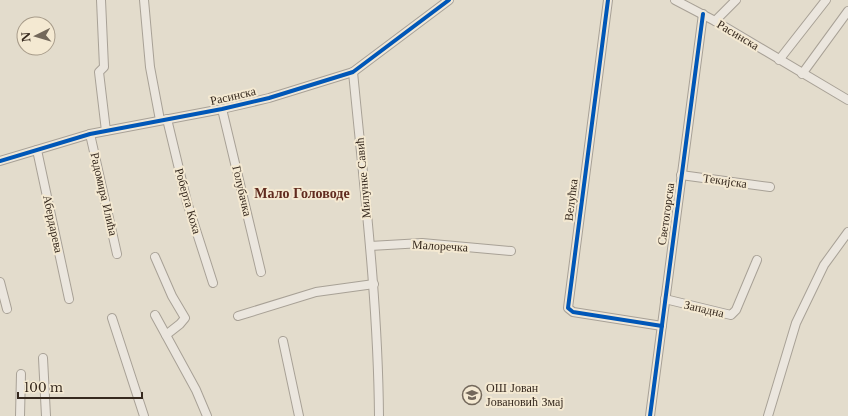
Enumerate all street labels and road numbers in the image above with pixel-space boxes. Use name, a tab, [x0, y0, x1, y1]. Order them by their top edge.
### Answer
street label: Расинска	[714, 16, 763, 53]
street label: Расинска	[209, 83, 258, 108]
street label: Милунке Савић	[351, 137, 374, 219]
street label: Радомира Илића	[88, 151, 122, 238]
street label: Голубачка	[229, 164, 256, 218]
street label: Роберта Коха	[172, 166, 205, 236]
street label: Текијска	[702, 170, 749, 191]
street label: Велућка	[560, 177, 581, 222]
street label: Светогорска	[654, 181, 677, 246]
street label: Абердарева	[40, 194, 67, 255]
street label: Малоречка	[412, 237, 469, 254]
street label: Западна	[683, 297, 726, 321]

